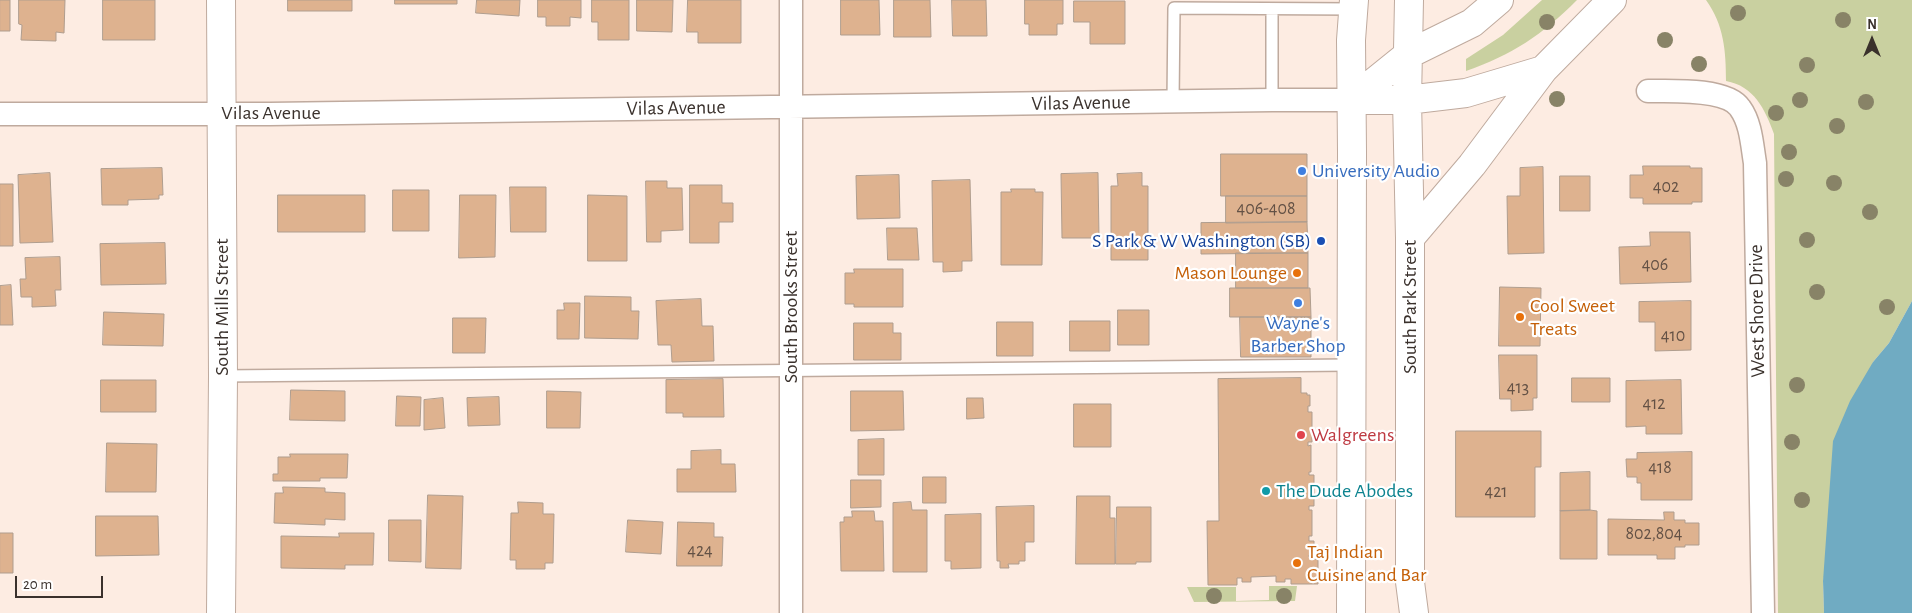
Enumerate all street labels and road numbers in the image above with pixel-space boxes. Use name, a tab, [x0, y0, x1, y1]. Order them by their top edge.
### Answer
street label: Vilas Avenue	[1031, 90, 1131, 116]
street label: Vilas Avenue	[626, 95, 726, 121]
street label: Vilas Avenue	[221, 101, 321, 125]
street label: South Brooks Street	[779, 231, 803, 383]
street label: South Mills Street	[210, 238, 234, 376]
street label: South Park Street	[1398, 240, 1422, 374]
street label: West Shore Drive	[1744, 244, 1770, 378]

